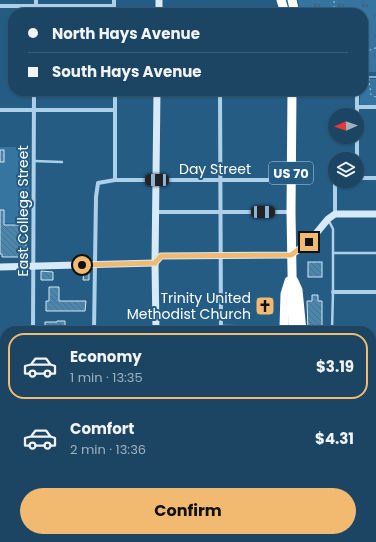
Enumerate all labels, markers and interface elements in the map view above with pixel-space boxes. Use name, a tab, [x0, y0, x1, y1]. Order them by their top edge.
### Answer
text: North Hays Avenue	[52, 23, 200, 44]
text: South Hays Avenue	[52, 61, 202, 82]
north arrow	[328, 108, 364, 144]
map controls	[328, 108, 364, 188]
street label: East College Street	[13, 146, 33, 277]
button: layers	[328, 152, 364, 188]
street label: Day Street	[179, 159, 251, 179]
road number: US 70	[269, 162, 313, 184]
car	[145, 174, 169, 186]
car	[251, 206, 275, 218]
route end	[300, 233, 318, 251]
route start	[73, 256, 91, 274]
place label: Trinity United Methodist Church	[127, 288, 251, 324]
church icon: Trinity United Methodist Church	[254, 295, 276, 317]
text: Economy	[70, 346, 142, 367]
icon: car	[22, 348, 58, 384]
text: $3.19	[316, 356, 354, 377]
text: 1 min · 13:35	[70, 368, 143, 387]
text: Comfort	[70, 418, 134, 439]
icon: car	[22, 420, 58, 456]
text: $4.31	[315, 428, 354, 449]
text: 2 min · 13:36	[70, 440, 146, 459]
button: Confirm	[20, 488, 356, 534]

